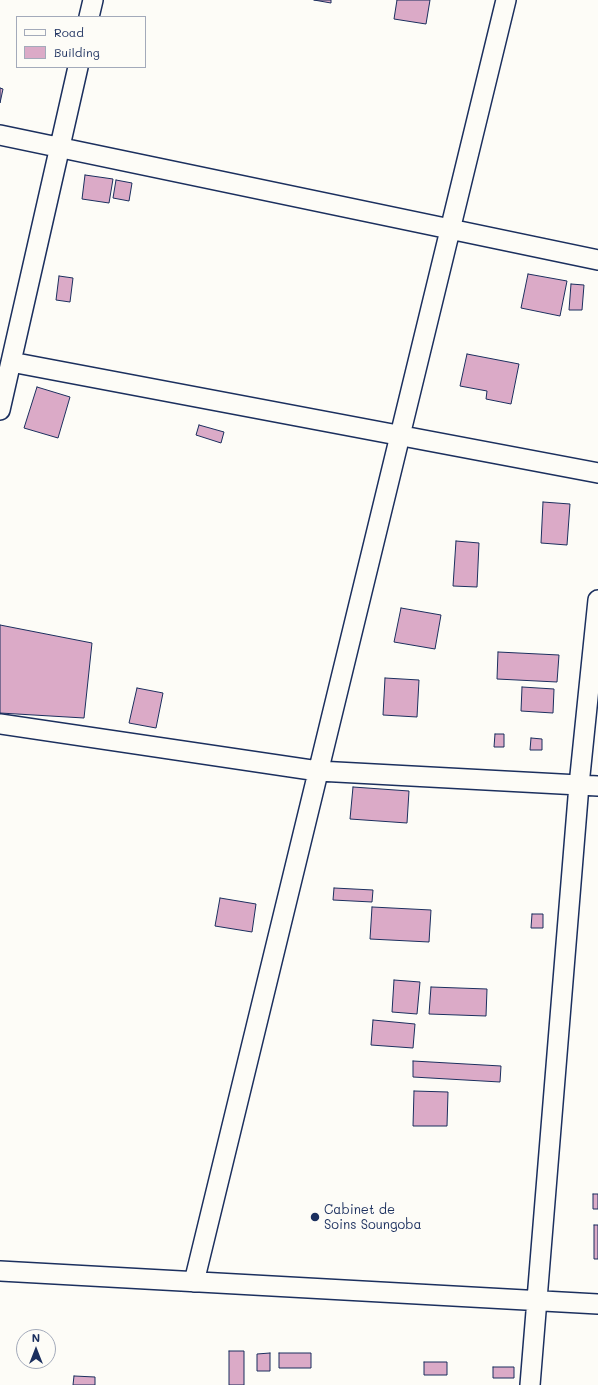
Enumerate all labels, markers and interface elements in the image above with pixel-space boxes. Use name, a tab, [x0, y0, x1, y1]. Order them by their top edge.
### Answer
legend	[16, 16, 146, 68]
text: Road	[54, 24, 84, 40]
text: Building	[54, 44, 100, 60]
place label: Cabinet de Soins Soungoba	[324, 1202, 422, 1233]
marker: Cabinet de Soins Soungoba	[309, 1211, 321, 1223]
north arrow	[16, 1329, 56, 1369]
text: N	[32, 1330, 40, 1345]

